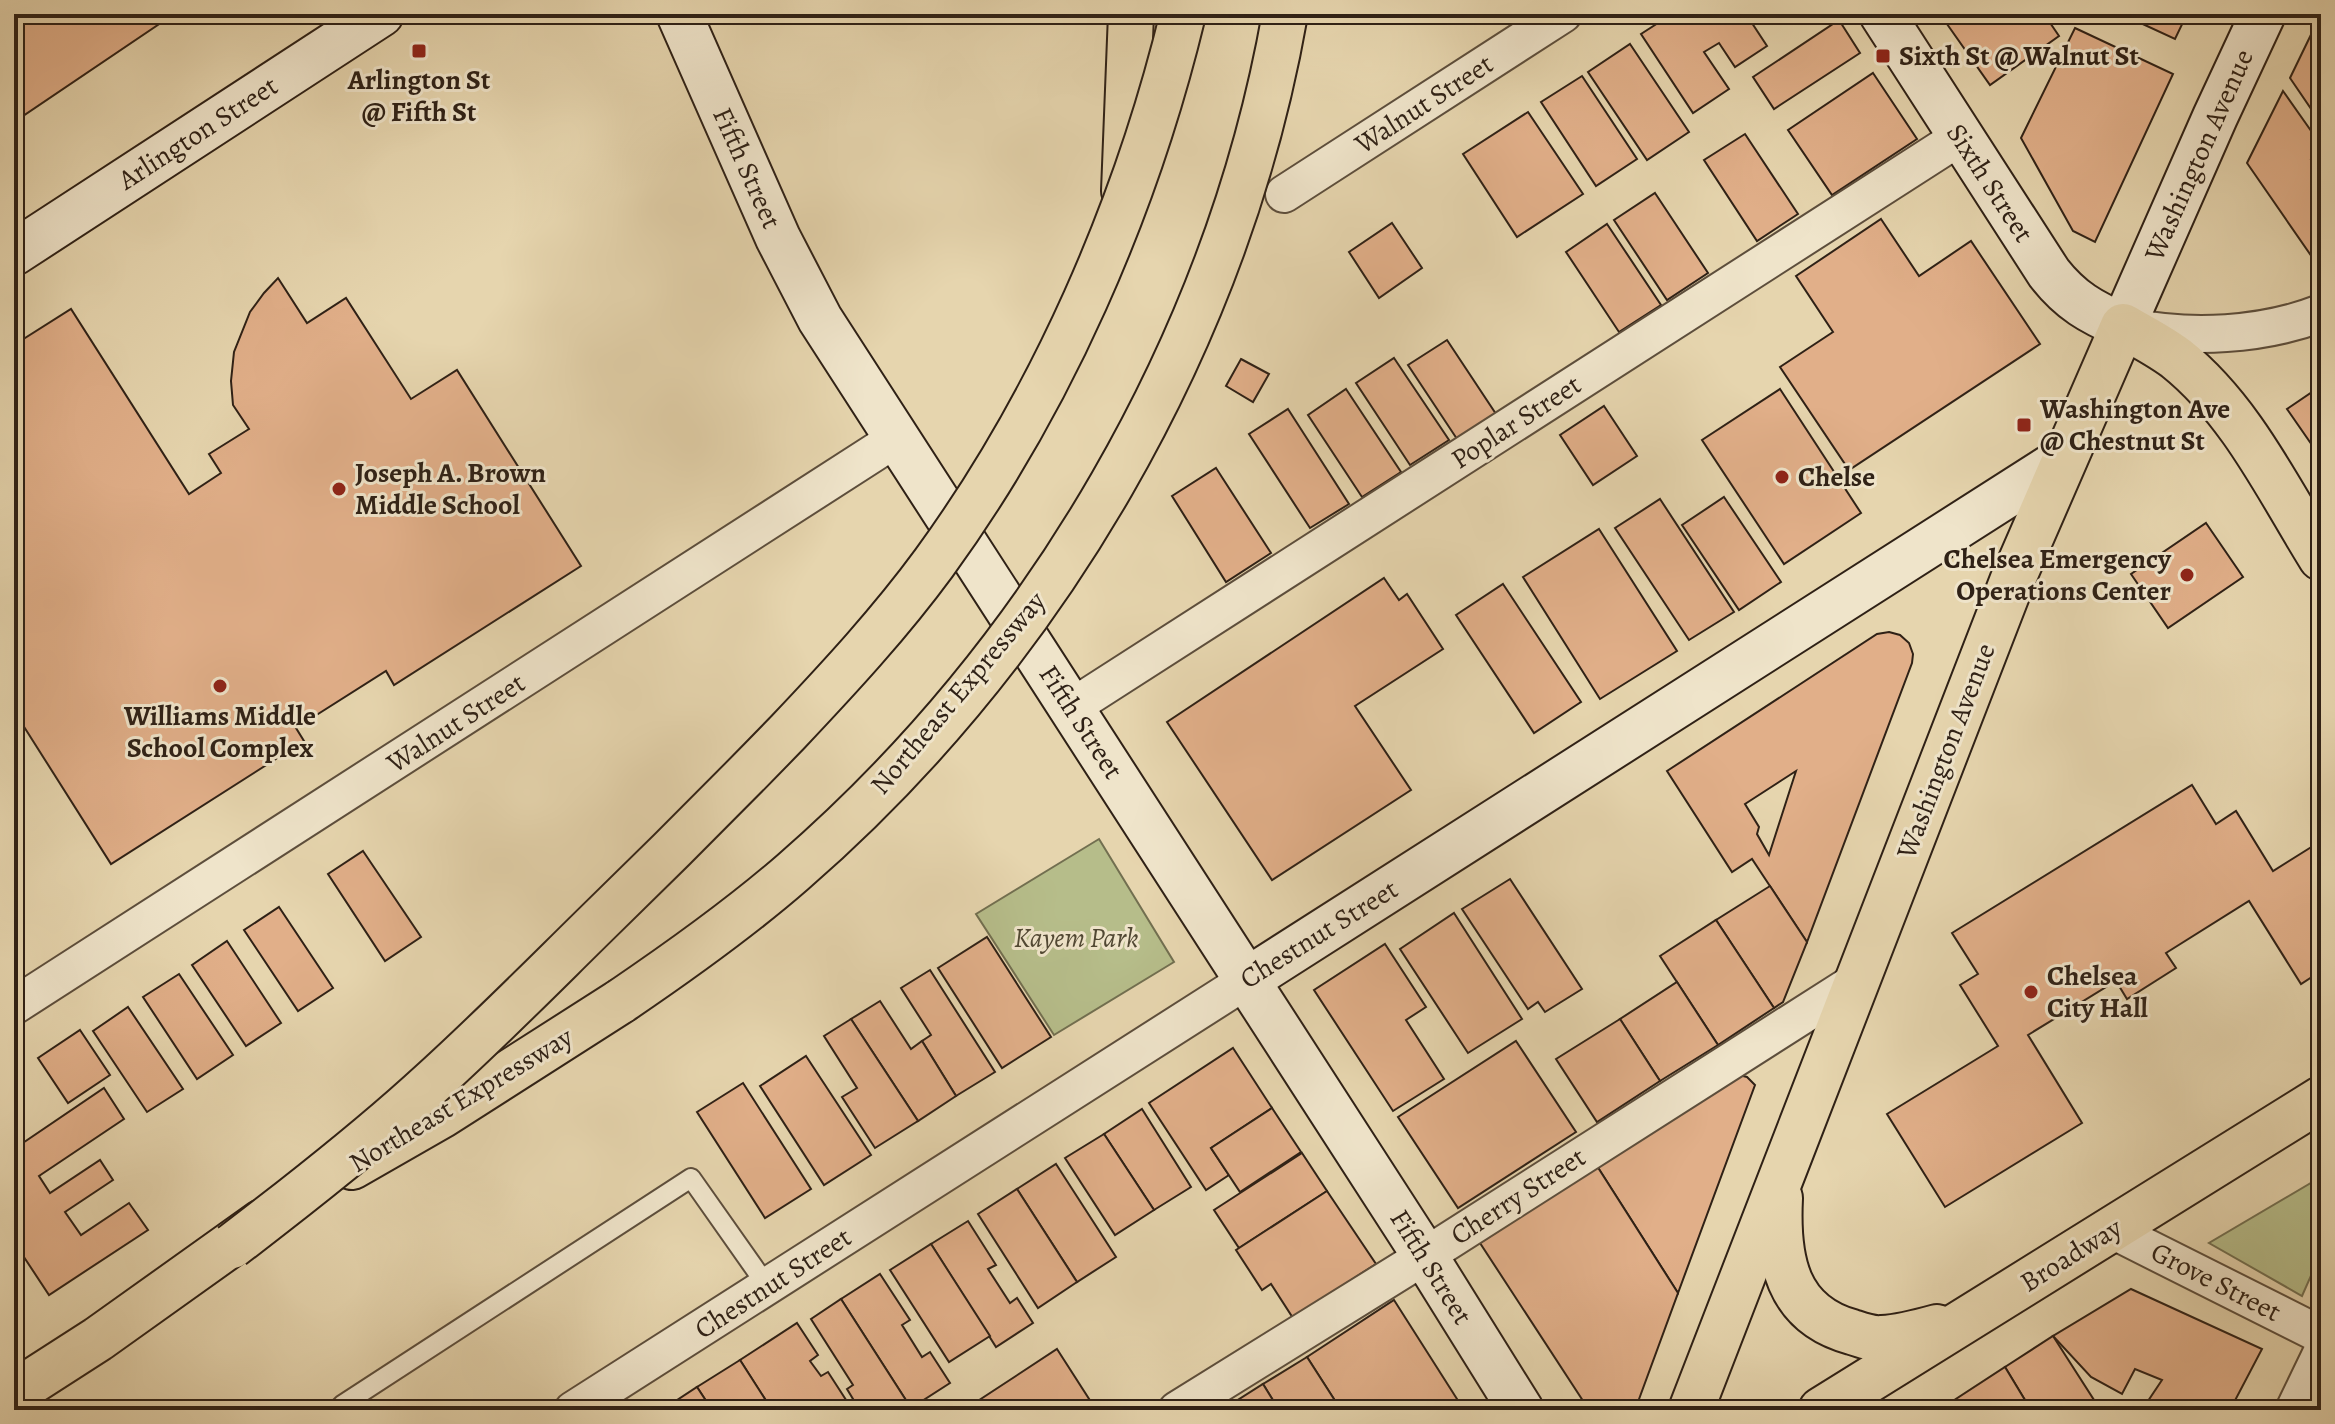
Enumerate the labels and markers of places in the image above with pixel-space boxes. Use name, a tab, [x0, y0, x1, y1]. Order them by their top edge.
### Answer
place label: Sixth St @ Walnut St	[1899, 37, 2139, 75]
marker: Arlington St @ Fifth St	[410, 42, 428, 60]
marker: Sixth St @ Walnut St	[1874, 47, 1892, 65]
place label: Arlington St @ Fifth St	[347, 61, 490, 131]
place label: Washington Ave @ Chestnut St	[2039, 390, 2230, 460]
marker: Washington Ave @ Chestnut St	[2015, 416, 2033, 434]
place label: Joseph A. Brown Middle School	[355, 454, 546, 524]
place label: Chelse	[1798, 458, 1875, 496]
marker: Chelse	[1773, 468, 1791, 486]
marker: Joseph A. Brown Middle School	[330, 480, 348, 498]
place label: Chelsea Emergency Operations Center	[1944, 540, 2172, 610]
marker: Chelsea Emergency Operations Center	[2178, 566, 2196, 584]
marker: Williams Middle School Complex	[211, 677, 229, 695]
place label: Williams Middle School Complex	[123, 697, 316, 767]
place label: Chelsea City Hall	[2047, 957, 2149, 1027]
marker: Chelsea City Hall	[2022, 983, 2040, 1001]

